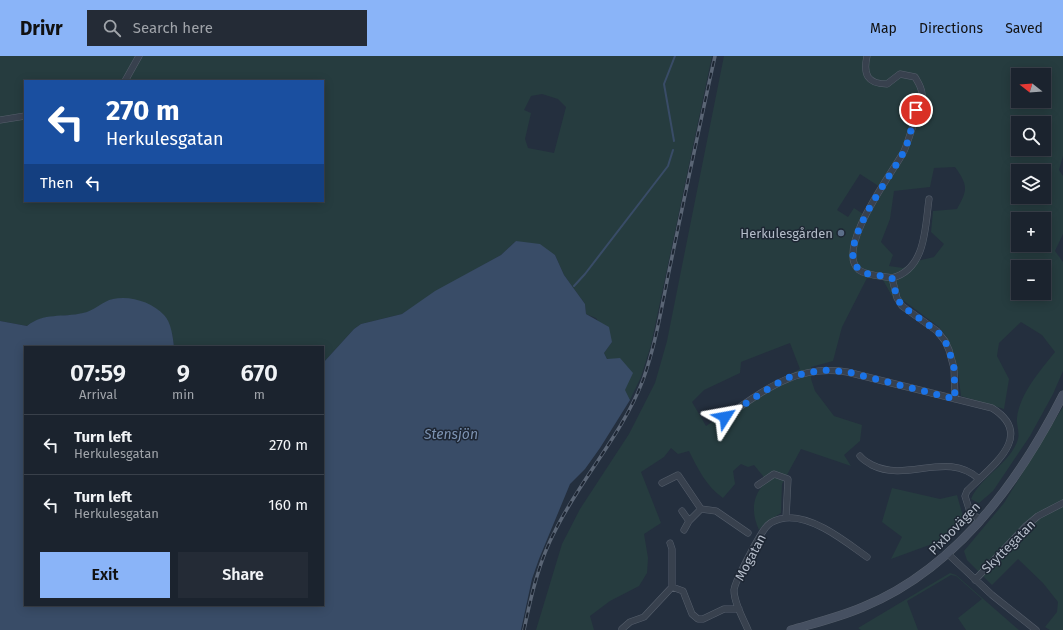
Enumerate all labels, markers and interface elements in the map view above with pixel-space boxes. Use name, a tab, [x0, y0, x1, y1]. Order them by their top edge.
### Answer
search box	[87, 10, 367, 46]
text: Drivr	[20, 17, 63, 40]
icon: search	[101, 17, 123, 39]
text: Search here	[133, 19, 213, 37]
text: Map	[870, 20, 897, 37]
text: Directions	[919, 20, 983, 37]
text: Saved	[1005, 20, 1043, 37]
north arrow	[1011, 68, 1051, 108]
map controls	[1011, 68, 1051, 300]
pin	[899, 93, 933, 127]
text: 270 m	[106, 94, 180, 127]
icon: left	[40, 96, 92, 148]
icon: arrive	[905, 99, 927, 121]
button: search	[1011, 116, 1051, 156]
text: Herkulesgatan	[106, 128, 224, 150]
button: layers	[1011, 164, 1051, 204]
icon: left	[82, 172, 104, 194]
text: Then	[40, 174, 74, 192]
button: +	[1011, 212, 1051, 252]
place label: Herkulesgården	[740, 226, 833, 241]
marker: Herkulesgården	[836, 228, 846, 238]
button: −	[1011, 260, 1051, 300]
text: 07:59	[70, 359, 126, 387]
text: 9	[177, 359, 190, 387]
text: 670	[241, 359, 278, 387]
text: Arrival	[79, 387, 117, 402]
text: min	[172, 387, 194, 402]
text: m	[254, 387, 265, 402]
position arrow	[704, 396, 746, 438]
water label: Stensjön	[423, 426, 478, 443]
text: Turn left	[74, 428, 132, 446]
icon: left	[40, 434, 62, 456]
text: 270 m	[269, 436, 308, 454]
text: Herkulesgatan	[74, 446, 159, 461]
text: Turn left	[74, 488, 132, 506]
icon: left	[40, 494, 62, 516]
text: 160 m	[268, 496, 308, 514]
street label: Pixbovägen	[926, 499, 983, 558]
text: Herkulesgatan	[74, 506, 159, 521]
street label: Skyttegatan	[979, 517, 1038, 576]
street label: Mogatan	[732, 531, 769, 583]
button: Exit	[40, 552, 170, 598]
button: Share	[178, 552, 308, 598]

